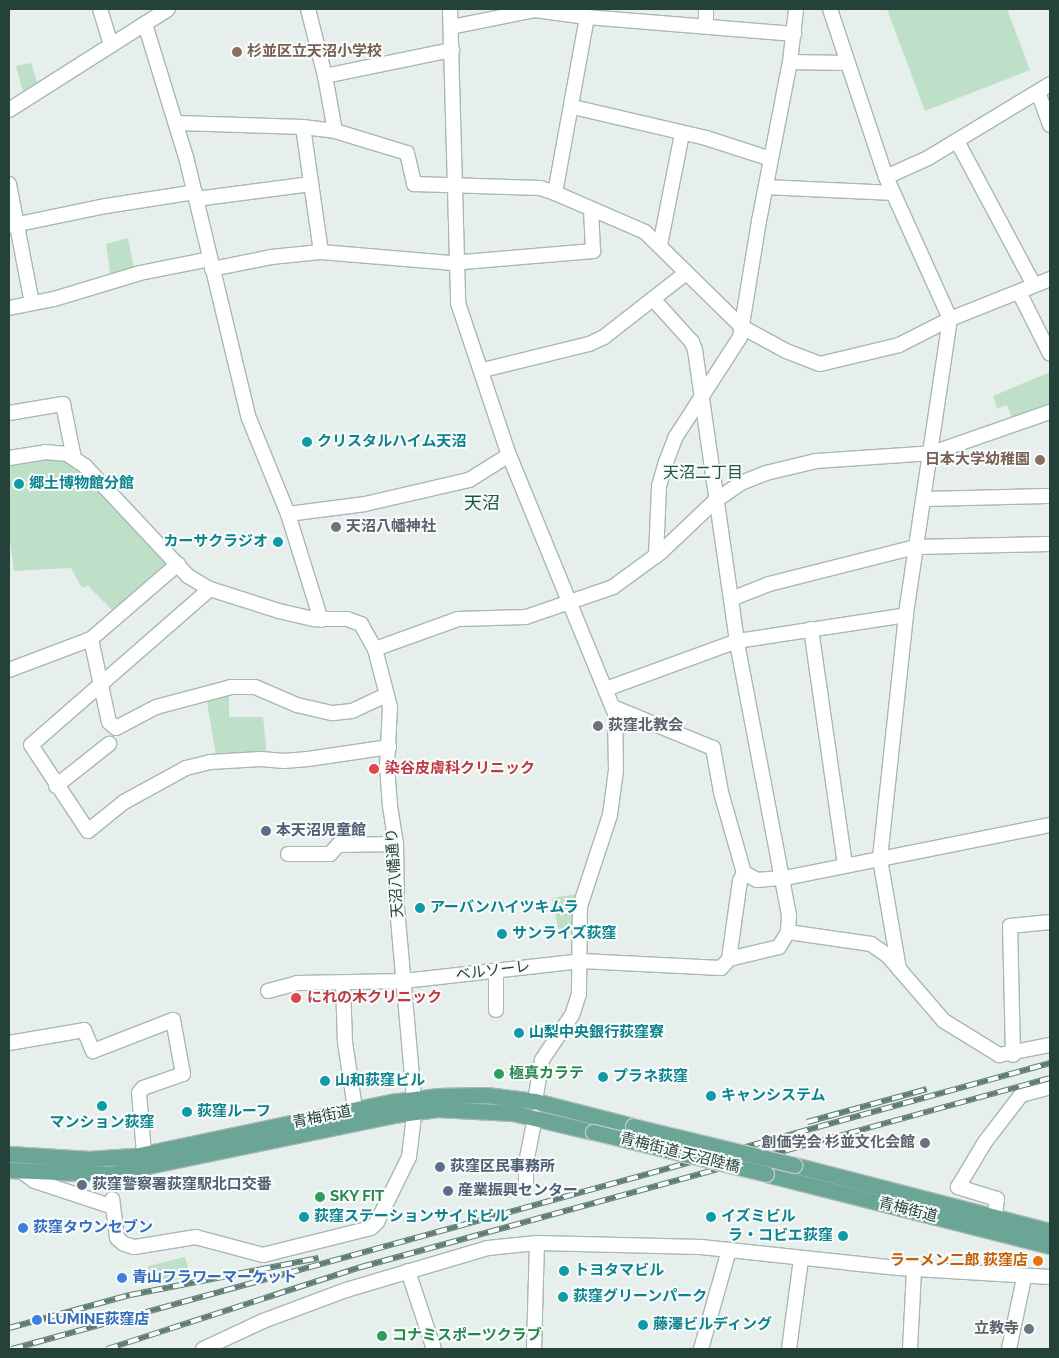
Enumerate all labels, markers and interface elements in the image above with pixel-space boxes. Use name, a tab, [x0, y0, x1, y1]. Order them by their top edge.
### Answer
place label: 杉並区立天沼小学校	[247, 43, 382, 61]
marker: 杉並区立天沼小学校	[231, 46, 243, 58]
place label: クリスタルハイム天沼	[317, 433, 467, 451]
marker: クリスタルハイム天沼	[301, 436, 313, 448]
place label: 日本大学幼稚園	[925, 451, 1030, 469]
marker: 日本大学幼稚園	[1034, 454, 1046, 466]
district label: 天沼二丁目	[663, 463, 743, 483]
place label: 郷土博物館分館	[29, 475, 134, 493]
marker: 郷土博物館分館	[13, 478, 25, 490]
district label: 天沼	[464, 492, 500, 514]
place label: 天沼八幡神社	[346, 518, 436, 536]
marker: 天沼八幡神社	[330, 521, 342, 533]
place label: カーサクラジオ	[163, 533, 268, 551]
marker: カーサクラジオ	[272, 536, 284, 548]
place label: 荻窪北教会	[608, 717, 683, 735]
marker: 荻窪北教会	[592, 720, 604, 732]
place label: 染谷皮膚科クリニック	[385, 760, 535, 778]
marker: 染谷皮膚科クリニック	[367, 762, 381, 776]
place label: 本天沼児童館	[276, 822, 366, 840]
marker: 本天沼児童館	[260, 825, 272, 837]
street label: 天沼八幡通り	[383, 827, 407, 919]
place label: アーバンハイツキムラ	[430, 899, 579, 917]
marker: アーバンハイツキムラ	[414, 902, 426, 914]
place label: サンライズ荻窪	[512, 925, 617, 943]
marker: サンライズ荻窪	[496, 928, 508, 940]
street label: ベルソーレ	[455, 957, 531, 985]
place label: にれの木クリニック	[307, 989, 442, 1007]
marker: にれの木クリニック	[289, 991, 303, 1005]
place label: 山梨中央銀行荻窪寮	[529, 1024, 664, 1042]
marker: 山梨中央銀行荻窪寮	[513, 1027, 525, 1039]
place label: 極真カラテ	[509, 1065, 584, 1083]
marker: 極真カラテ	[493, 1068, 505, 1080]
place label: プラネ荻窪	[613, 1068, 688, 1086]
marker: プラネ荻窪	[597, 1071, 609, 1083]
place label: 山和荻窪ビル	[335, 1072, 425, 1090]
marker: 山和荻窪ビル	[319, 1075, 331, 1087]
place label: キャンシステム	[721, 1087, 826, 1105]
marker: キャンシステム	[705, 1090, 717, 1102]
marker: マンション荻窪	[96, 1100, 108, 1112]
street label: 青梅街道	[291, 1102, 353, 1132]
place label: 荻窪ルーフ	[197, 1103, 272, 1121]
marker: 荻窪ルーフ	[181, 1106, 193, 1118]
place label: マンション荻窪	[50, 1114, 154, 1132]
street label: 青梅街道;天沼陸橋	[618, 1129, 742, 1177]
place label: 創価学会 杉並文化会館	[761, 1134, 915, 1152]
marker: 創価学会 杉並文化会館	[919, 1137, 931, 1149]
place label: 荻窪区民事務所	[450, 1158, 555, 1176]
marker: 荻窪区民事務所	[434, 1161, 446, 1173]
place label: 荻窪警察署荻窪駅北口交番	[92, 1176, 272, 1194]
marker: 荻窪警察署荻窪駅北口交番	[76, 1179, 88, 1191]
place label: 産業振興センター	[458, 1182, 578, 1200]
marker: 産業振興センター	[442, 1185, 454, 1197]
place label: SKY FIT	[330, 1188, 385, 1206]
marker: SKY FIT	[314, 1191, 326, 1203]
street label: 青梅街道	[877, 1194, 939, 1226]
place label: 荻窪ステーションサイドビル	[314, 1208, 509, 1226]
place label: イズミビル	[721, 1208, 796, 1226]
marker: 荻窪ステーションサイドビル	[298, 1211, 310, 1223]
marker: イズミビル	[705, 1211, 717, 1223]
place label: 荻窪タウンセブン	[33, 1219, 153, 1237]
marker: 荻窪タウンセブン	[17, 1222, 29, 1234]
place label: ラ・コビエ荻窪	[728, 1227, 833, 1245]
marker: ラ・コビエ荻窪	[837, 1230, 849, 1242]
place label: ラーメン二郎 荻窪店	[889, 1252, 1028, 1270]
marker: ラーメン二郎 荻窪店	[1032, 1255, 1044, 1267]
place label: トヨタマビル	[574, 1262, 664, 1280]
marker: トヨタマビル	[558, 1265, 570, 1277]
place label: 青山フラワーマーケット	[132, 1269, 297, 1287]
marker: 青山フラワーマーケット	[116, 1272, 128, 1284]
place label: 荻窪グリーンパーク	[573, 1288, 708, 1306]
marker: 荻窪グリーンパーク	[557, 1291, 569, 1303]
place label: LUMINE荻窪店	[47, 1311, 149, 1329]
marker: LUMINE荻窪店	[31, 1314, 43, 1326]
place label: 藤澤ビルディング	[653, 1316, 773, 1334]
marker: 藤澤ビルディング	[637, 1319, 649, 1331]
place label: 立教寺	[974, 1320, 1019, 1338]
marker: 立教寺	[1023, 1323, 1035, 1335]
place label: コナミスポーツクラブ	[392, 1327, 542, 1345]
marker: コナミスポーツクラブ	[376, 1330, 388, 1342]

